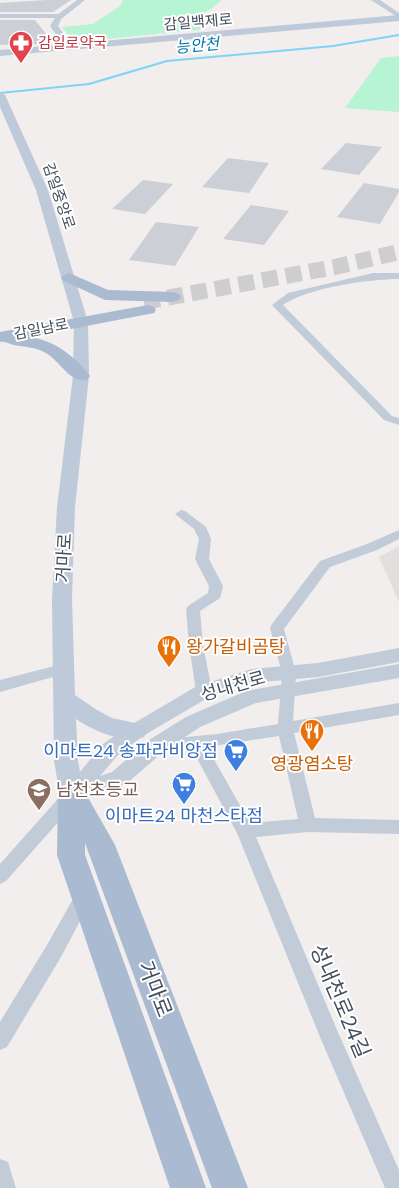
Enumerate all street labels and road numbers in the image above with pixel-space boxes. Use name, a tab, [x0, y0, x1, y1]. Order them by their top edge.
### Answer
street label: 감일백제로	[163, 9, 233, 35]
street label: 감일중앙로	[38, 160, 80, 232]
street label: 감일남로	[12, 314, 70, 344]
street label: 거마로	[51, 533, 77, 583]
street label: 성내천로	[198, 665, 268, 707]
street label: 성내천로24길	[303, 940, 377, 1062]
street label: 거마로	[132, 957, 178, 1021]

